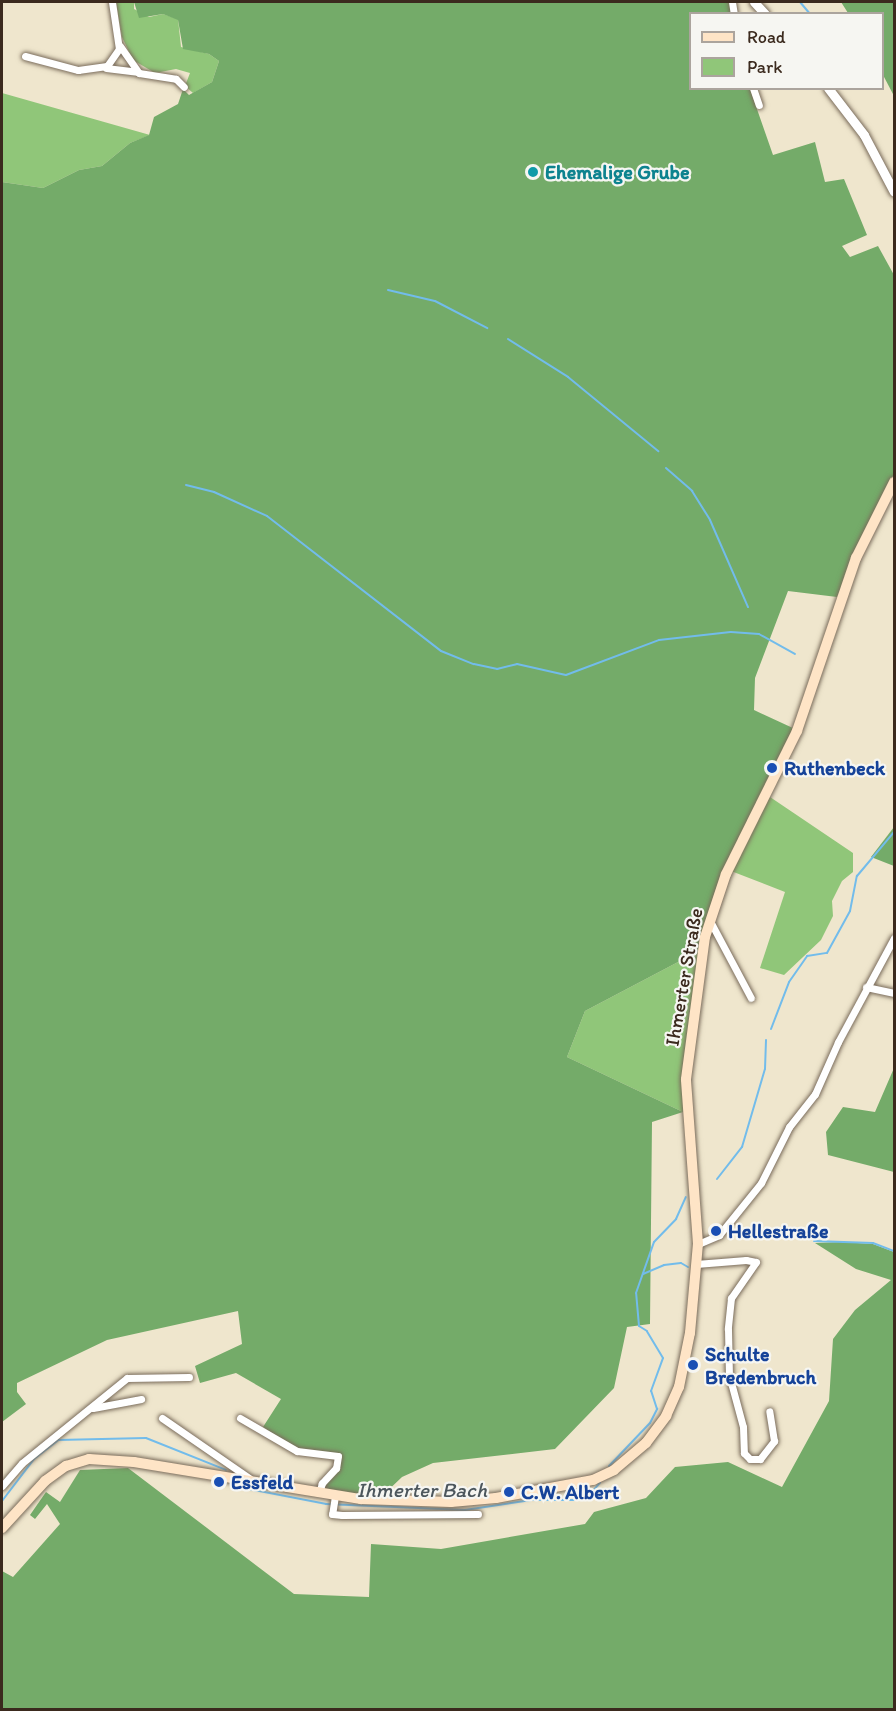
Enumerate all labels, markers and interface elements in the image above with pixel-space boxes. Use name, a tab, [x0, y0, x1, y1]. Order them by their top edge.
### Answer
legend	[689, 12, 884, 90]
text: Road	[747, 26, 786, 48]
text: Park	[747, 56, 782, 78]
place label: Ehemalige Grube	[545, 160, 690, 184]
marker: Ehemalige Grube	[526, 165, 540, 179]
place label: Ruthenbeck	[784, 756, 885, 780]
marker: Ruthenbeck	[765, 761, 779, 775]
street label: Ihmerter Straße	[660, 906, 708, 1048]
place label: Hellestraße	[728, 1219, 828, 1243]
marker: Hellestraße	[709, 1224, 723, 1238]
place label: Schulte Bredenbruch	[705, 1342, 816, 1389]
marker: Schulte Bredenbruch	[686, 1358, 700, 1372]
place label: Essfeld	[231, 1470, 293, 1494]
marker: Essfeld	[212, 1475, 226, 1489]
water label: Ihmerter Bach	[357, 1477, 487, 1503]
place label: C.W. Albert	[521, 1480, 619, 1504]
marker: C.W. Albert	[502, 1485, 516, 1499]

